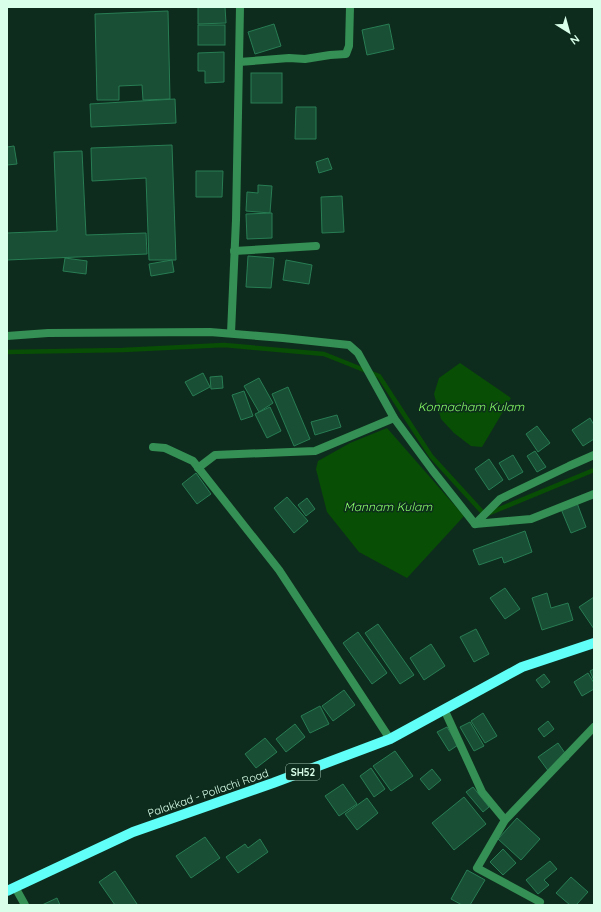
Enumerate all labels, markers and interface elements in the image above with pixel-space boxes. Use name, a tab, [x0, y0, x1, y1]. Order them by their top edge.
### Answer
north arrow	[549, 12, 589, 52]
text: N	[568, 32, 582, 48]
water label: Konnacham Kulam	[418, 399, 525, 414]
water label: Mannam Kulam	[344, 499, 433, 514]
road number: SH52	[286, 764, 320, 780]
street label: Palakkad - Pollachi Road	[146, 766, 270, 820]

